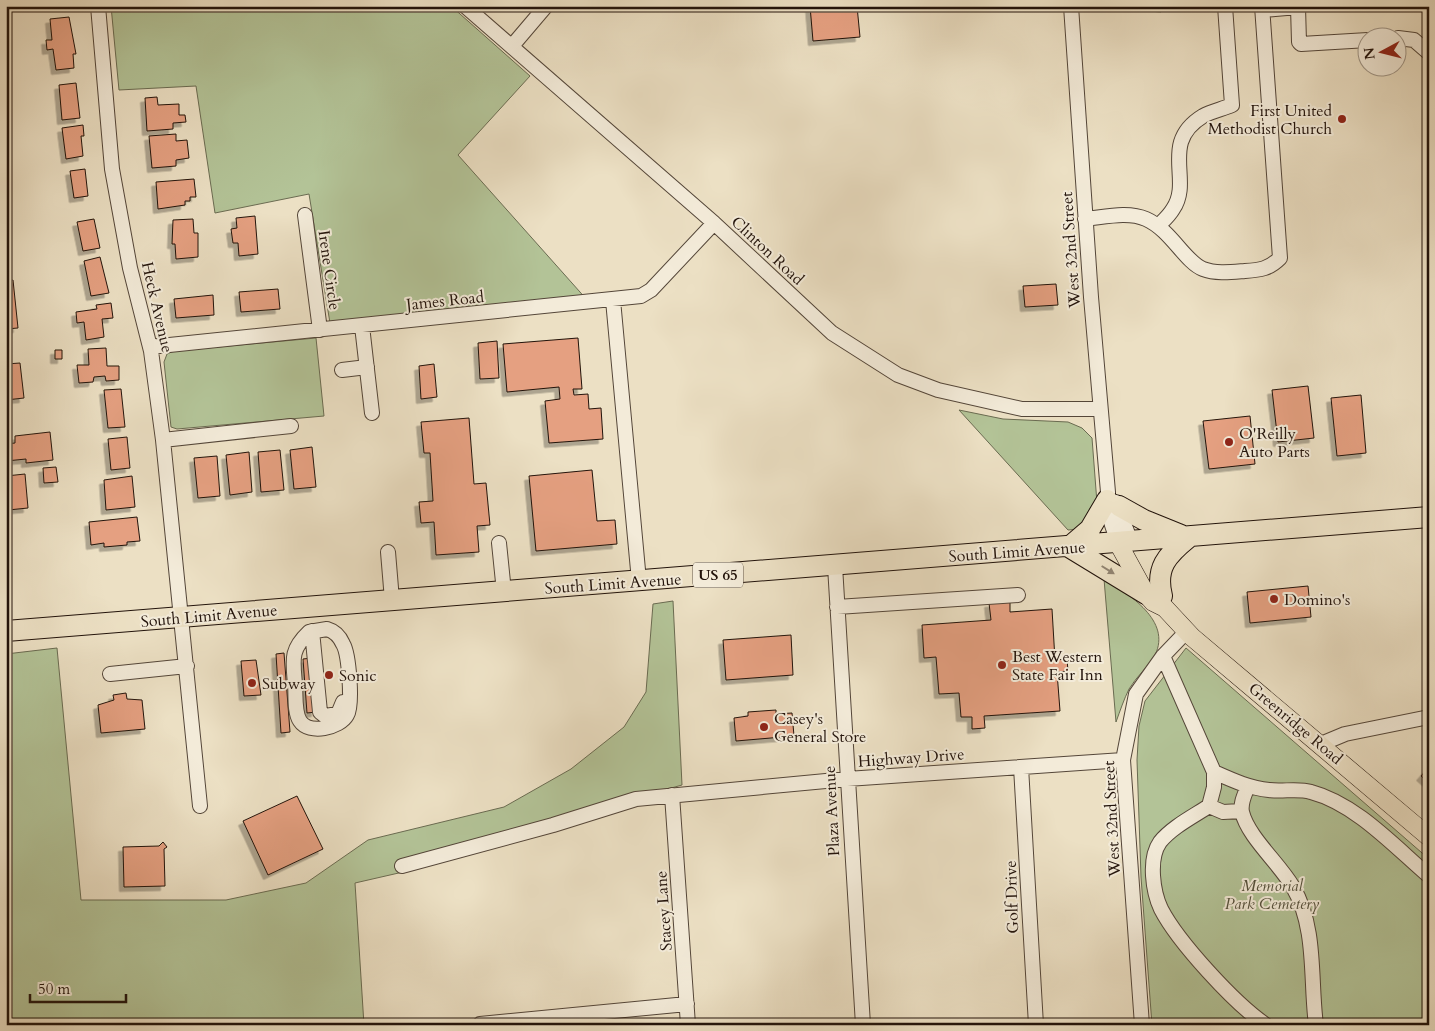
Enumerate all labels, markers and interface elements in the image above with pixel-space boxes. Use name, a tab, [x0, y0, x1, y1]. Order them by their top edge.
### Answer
north arrow	[1358, 28, 1408, 78]
text: N	[1359, 46, 1380, 61]
place label: First United Methodist Church	[1208, 100, 1332, 140]
marker: First United Methodist Church	[1336, 113, 1348, 125]
street label: West 32nd Street	[1056, 191, 1086, 310]
street label: Clinton Road	[726, 211, 809, 291]
street label: Irene Circle	[313, 229, 345, 311]
street label: Heck Avenue	[136, 260, 178, 355]
street label: James Road	[403, 286, 485, 316]
place label: O'Reilly Auto Parts	[1239, 423, 1310, 463]
marker: O'Reilly Auto Parts	[1223, 436, 1235, 448]
street label: South Limit Avenue	[948, 536, 1086, 568]
road number: US 65	[693, 562, 743, 588]
one-way arrow	[1102, 565, 1115, 574]
street label: South Limit Avenue	[544, 568, 682, 600]
place label: Domino's	[1284, 589, 1350, 611]
marker: Domino's	[1268, 593, 1280, 605]
street label: South Limit Avenue	[140, 599, 278, 633]
place label: Best Western State Fair Inn	[1012, 646, 1103, 686]
marker: Best Western State Fair Inn	[996, 659, 1008, 671]
place label: Sonic	[339, 665, 377, 687]
marker: Sonic	[323, 669, 335, 681]
place label: Subway	[262, 673, 316, 695]
marker: Subway	[246, 677, 258, 689]
street label: Greenridge Road	[1244, 678, 1347, 770]
place label: Casey's General Store	[774, 708, 866, 748]
marker: Casey's General Store	[758, 721, 770, 733]
street label: Highway Drive	[857, 743, 965, 773]
street label: West 32nd Street	[1098, 760, 1126, 879]
street label: Plaza Avenue	[819, 765, 845, 857]
street label: Golf Drive	[1000, 860, 1024, 934]
street label: Stacey Lane	[650, 870, 678, 952]
park label: Memorial Park Cemetery	[1225, 875, 1319, 915]
scale bar	[30, 971, 126, 1003]
text: 50 m	[38, 979, 70, 999]

